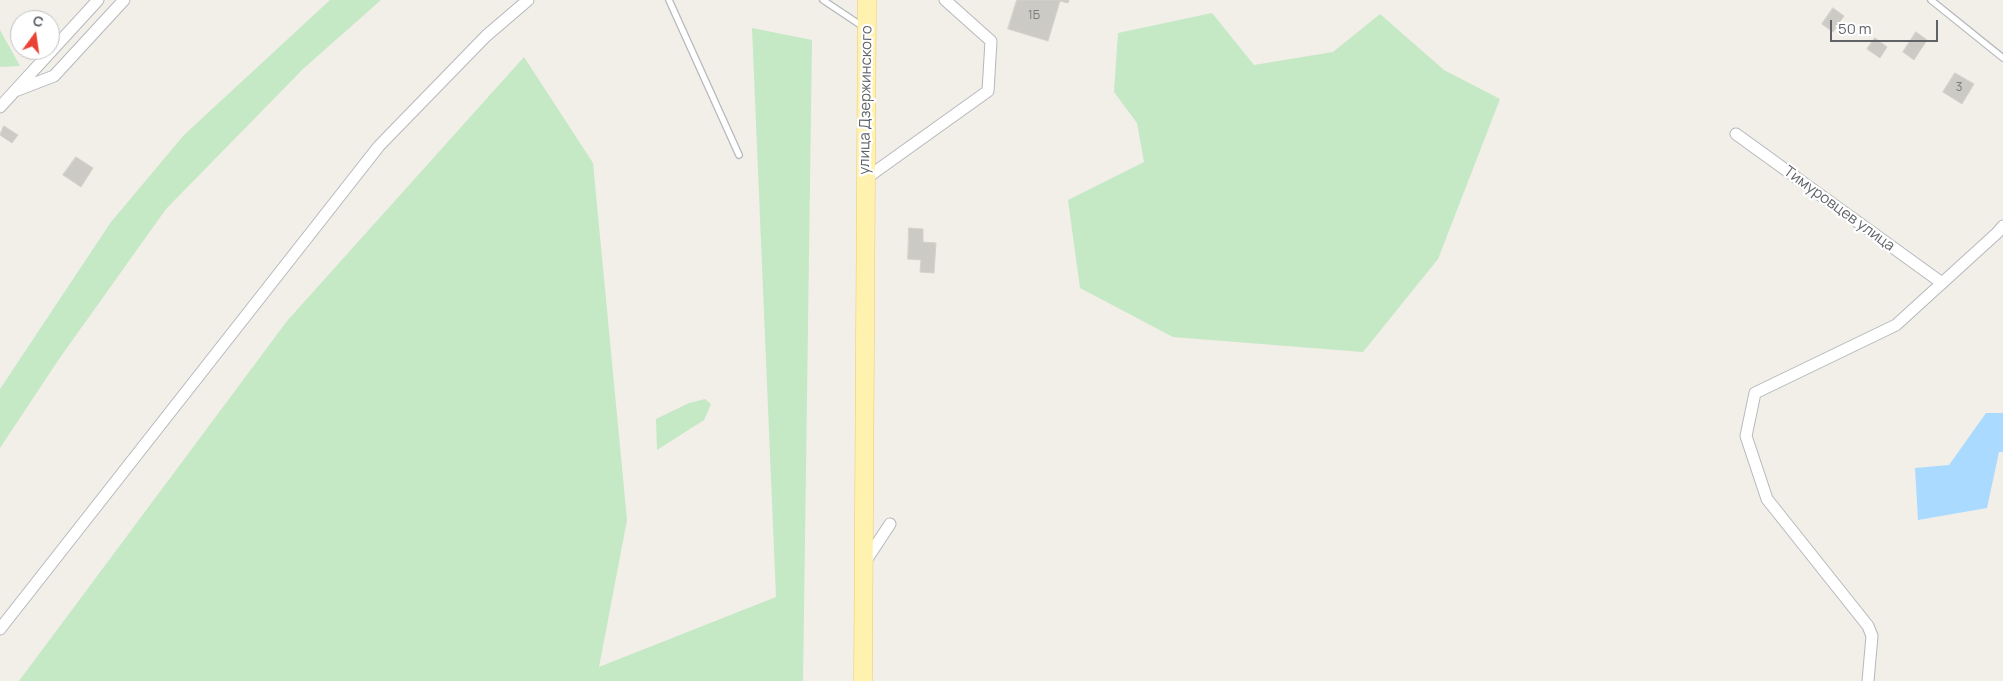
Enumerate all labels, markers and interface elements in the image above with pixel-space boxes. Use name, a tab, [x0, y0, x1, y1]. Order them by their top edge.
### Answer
house number: 1Б	[1028, 9, 1040, 23]
north arrow	[10, 10, 60, 60]
text: С	[31, 10, 46, 31]
scale bar	[1833, 10, 1940, 42]
text: 50 m	[1838, 18, 1872, 39]
street label: улица Дзержинского	[856, 25, 876, 175]
house number: 3	[1956, 81, 1962, 95]
street label: Тимуровцев улица	[1780, 163, 1898, 255]

